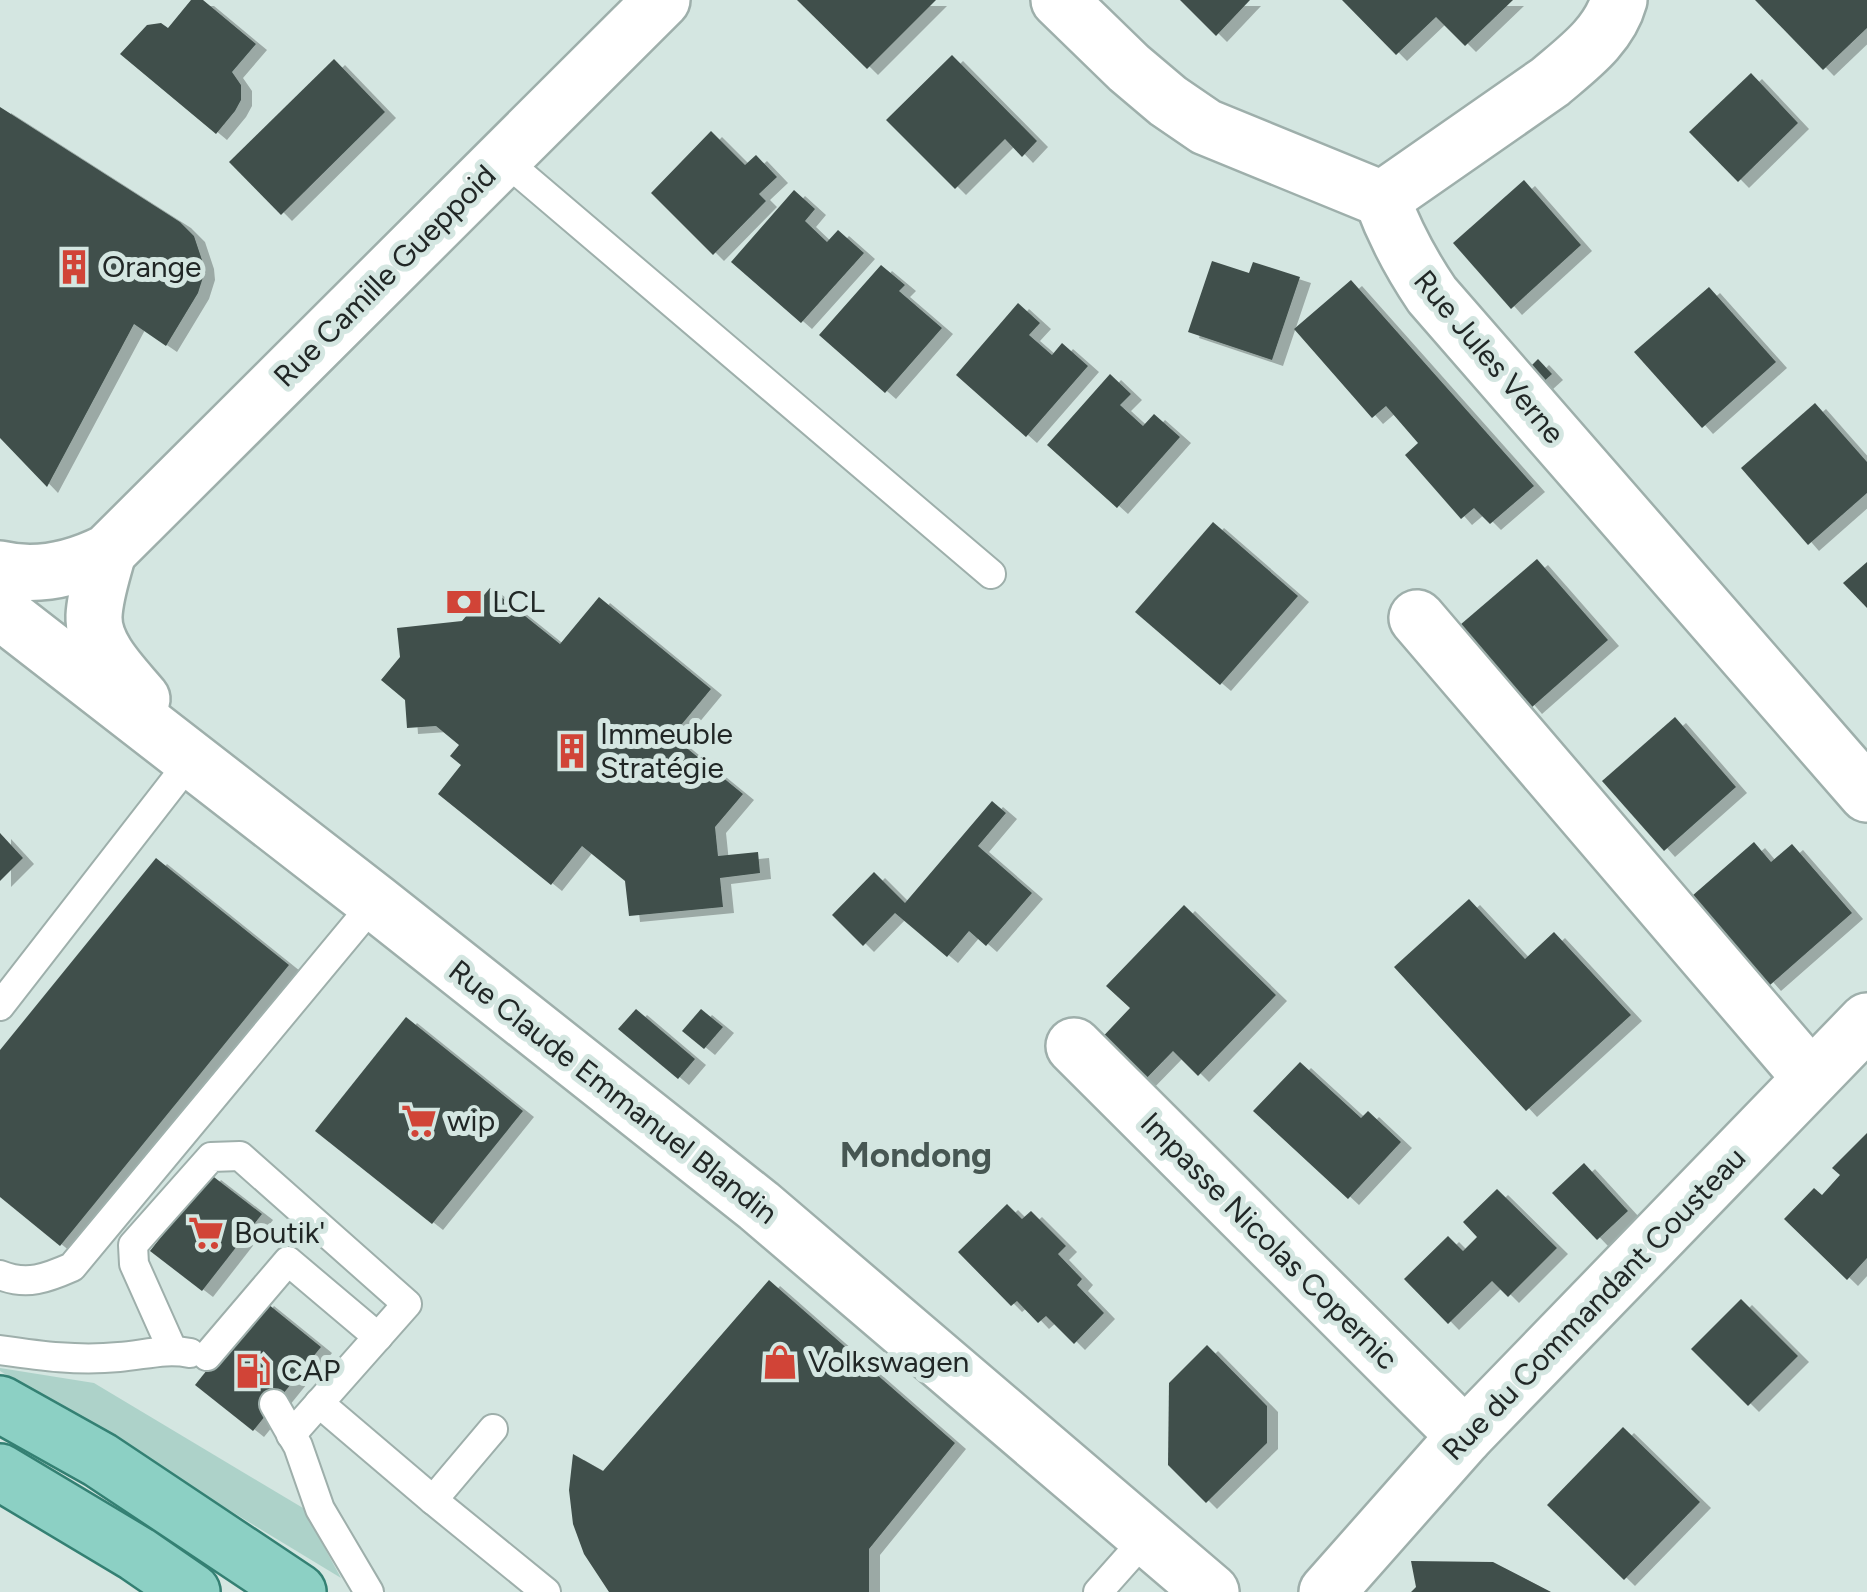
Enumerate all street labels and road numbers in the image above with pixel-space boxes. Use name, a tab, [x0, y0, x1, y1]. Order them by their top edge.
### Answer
street label: Rue Camille Gueppoid	[266, 157, 503, 394]
street label: Rue Jules Verne	[1406, 262, 1573, 451]
street label: Rue Claude Emmanuel Blandin	[441, 952, 785, 1232]
street label: Impasse Nicolas Copernic	[1133, 1104, 1406, 1377]
street label: Rue du Commandant Cousteau	[1434, 1139, 1753, 1468]

